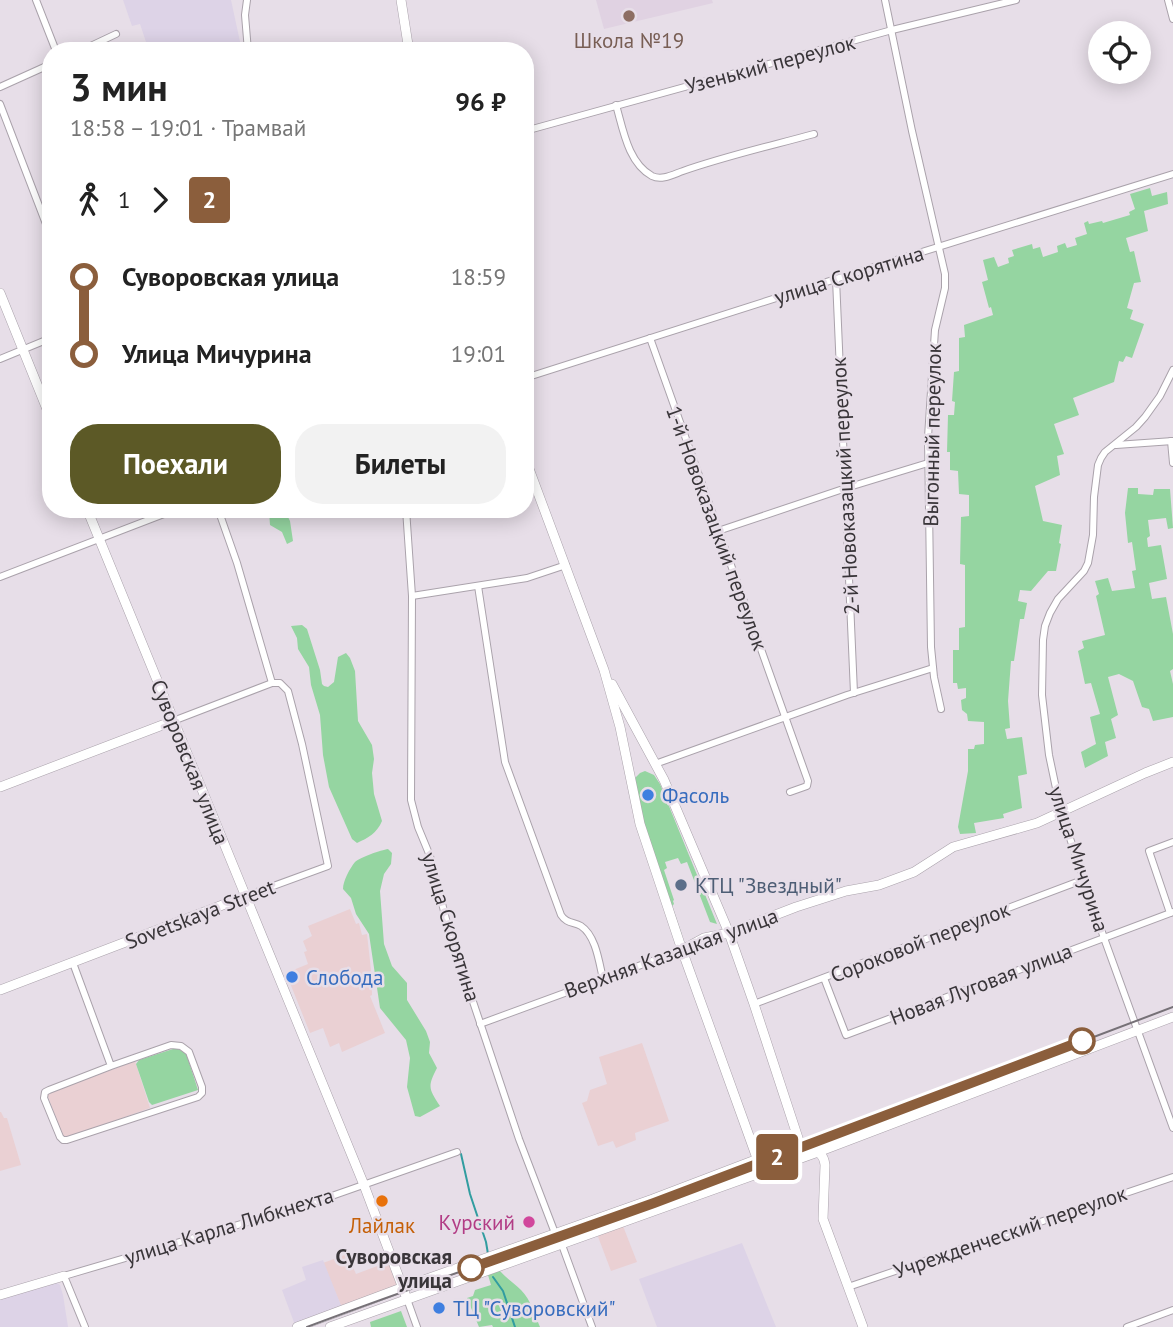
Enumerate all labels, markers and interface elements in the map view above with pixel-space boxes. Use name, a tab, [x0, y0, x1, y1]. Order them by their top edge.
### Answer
marker: Школа №19	[621, 8, 637, 24]
map controls	[1088, 21, 1151, 84]
button: locate	[1088, 21, 1151, 84]
place label: Школа №19	[574, 27, 684, 54]
street label: Узенький переулок	[682, 28, 858, 100]
text: 3 мин	[70, 62, 168, 111]
text: 96 ₽	[455, 85, 506, 118]
text: 18:58 – 19:01 · Трамвай	[70, 113, 306, 142]
icon: walk	[70, 181, 108, 219]
icon: forward	[141, 181, 179, 219]
text: 2	[203, 184, 216, 215]
text: 1	[118, 185, 131, 214]
street label: улица Скорятина	[771, 239, 927, 311]
text: Суворовская улица	[122, 260, 339, 293]
text: 18:59	[451, 262, 506, 291]
text: Улица Мичурина	[122, 337, 312, 370]
text: 19:01	[451, 339, 506, 368]
street label: Выгонный переулок	[917, 343, 947, 527]
street label: 2-й Новоказацкий переулок	[825, 356, 865, 616]
street label: 1-й Новоказацкий переулок	[660, 402, 774, 654]
button: Поехали	[70, 424, 281, 504]
button: Билеты	[295, 424, 506, 504]
street label: Суворовская улица	[145, 676, 235, 848]
place label: Фасоль	[662, 782, 729, 809]
street label: улица Мичурина	[1043, 783, 1115, 935]
marker: Фасоль	[640, 787, 656, 803]
street label: улица Скорятина	[415, 849, 487, 1005]
place label: КТЦ "Звездный"	[695, 872, 842, 899]
street label: Sovetskaya Street	[121, 873, 279, 955]
marker: КТЦ "Звездный"	[673, 877, 689, 893]
street label: Сороковой переулок	[827, 895, 1013, 989]
street label: Верхняя Казацкая улица	[560, 902, 782, 1004]
street label: Новая Луговая улица	[886, 937, 1076, 1031]
place label: Слобода	[306, 964, 383, 991]
marker: Слобода	[284, 969, 300, 985]
unlabelled marker	[1069, 1028, 1095, 1054]
line badge: 2	[754, 1134, 800, 1180]
text: 2	[770, 1141, 784, 1172]
street label: Учрежденческий переулок	[890, 1179, 1130, 1285]
street label: улица Карла Либкнехта	[121, 1181, 337, 1271]
marker: Лайлак	[374, 1193, 390, 1209]
place label: Курский	[439, 1209, 515, 1236]
place label: Лайлак	[348, 1212, 415, 1239]
marker: Курский	[521, 1214, 537, 1230]
place label: Суворовская улица	[336, 1243, 452, 1294]
marker: Суворовская улица	[458, 1255, 484, 1281]
place label: ТЦ "Суворовский"	[453, 1295, 615, 1322]
marker: ТЦ "Суворовский"	[431, 1300, 447, 1316]

